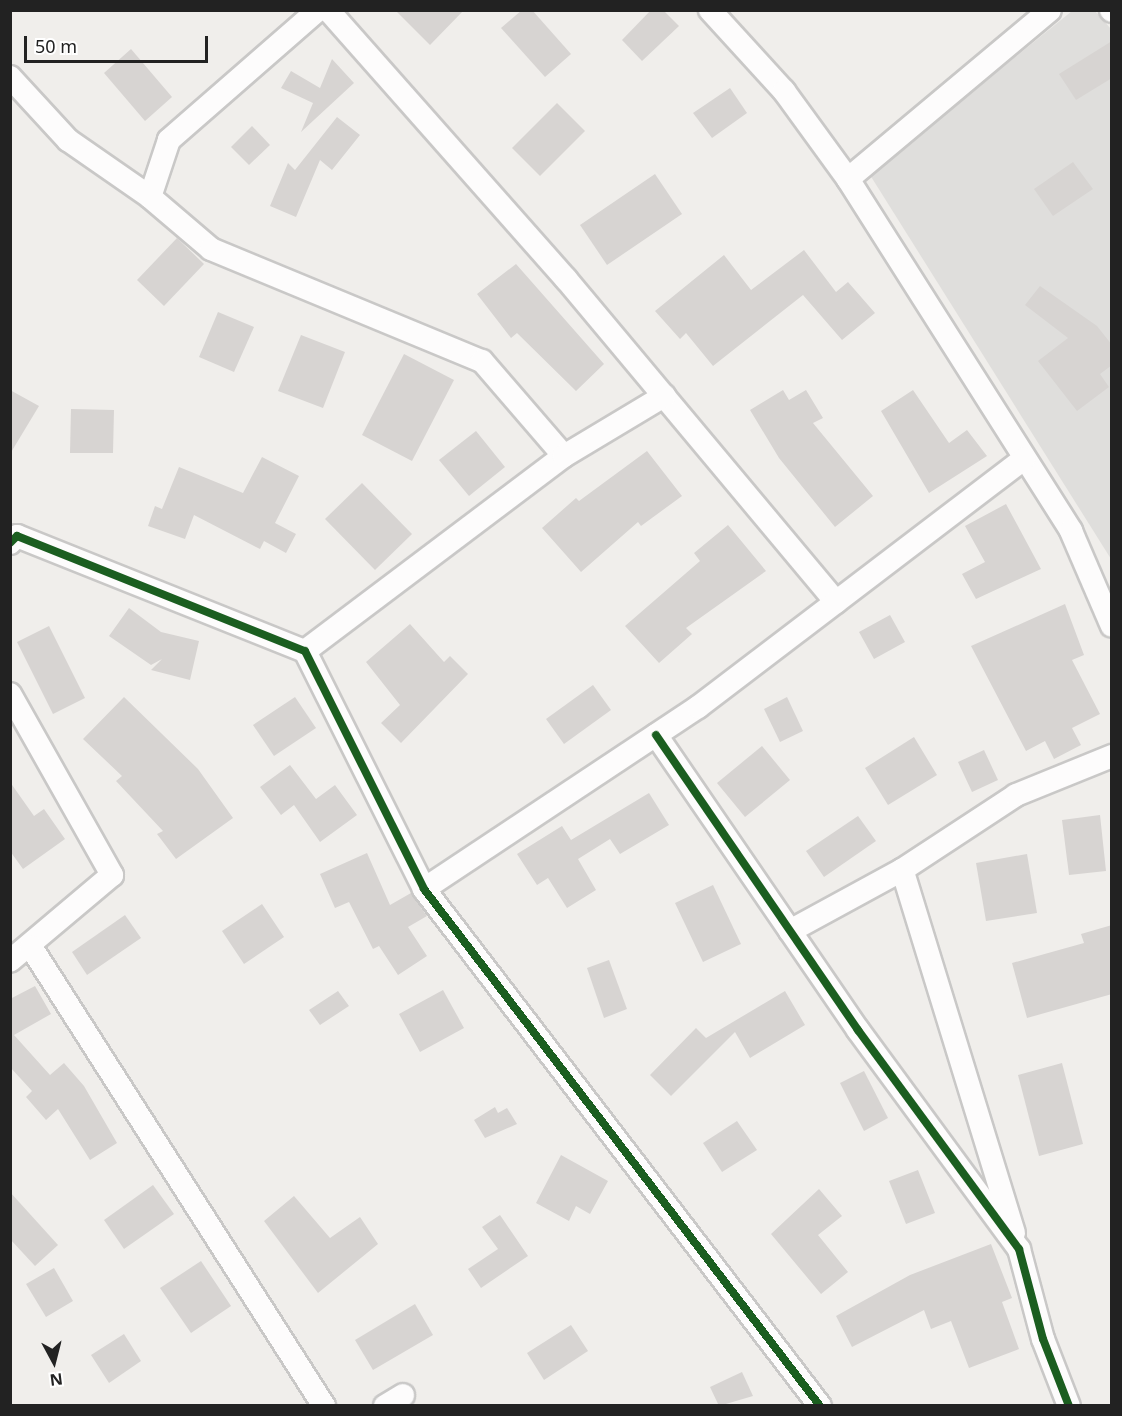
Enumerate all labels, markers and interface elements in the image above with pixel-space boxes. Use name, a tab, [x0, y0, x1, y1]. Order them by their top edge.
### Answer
scale bar	[27, 24, 212, 62]
text: 50 m	[35, 34, 77, 58]
north arrow	[24, 1332, 84, 1392]
text: N	[48, 1368, 64, 1392]

